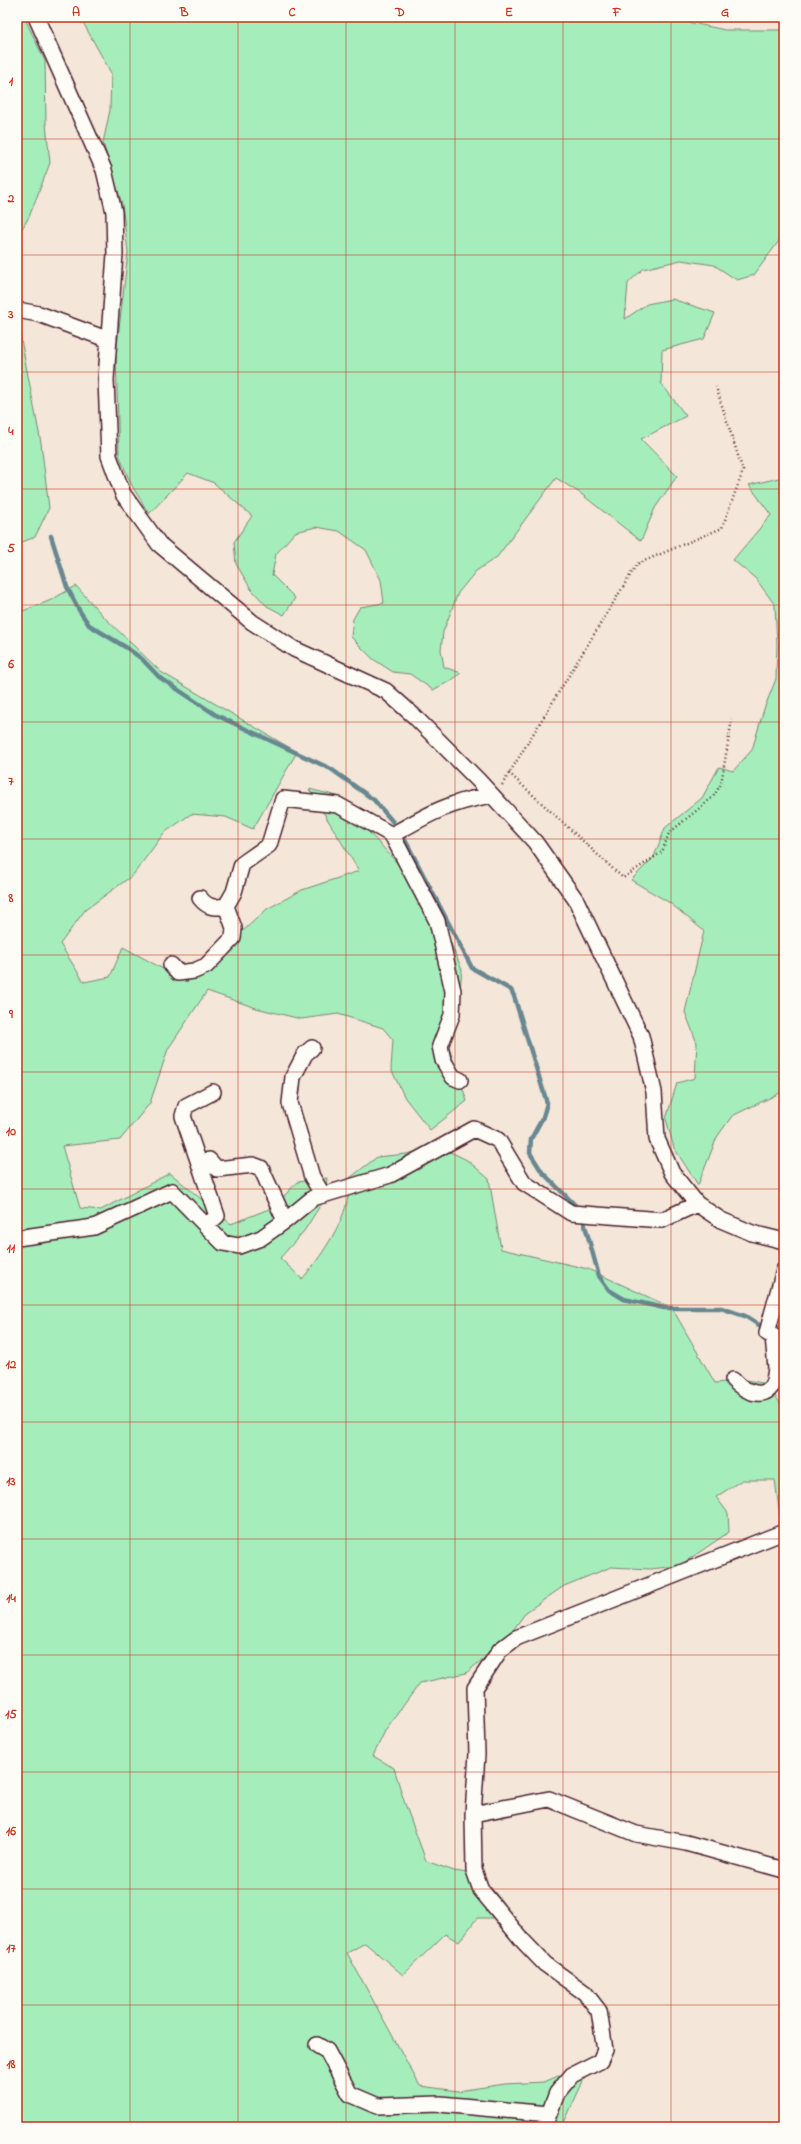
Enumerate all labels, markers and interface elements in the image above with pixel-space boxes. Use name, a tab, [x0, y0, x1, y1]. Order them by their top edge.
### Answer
text: A	[72, 3, 80, 22]
text: B	[179, 3, 189, 22]
text: C	[288, 3, 296, 22]
text: D	[394, 3, 405, 22]
text: E	[505, 3, 513, 22]
text: F	[612, 3, 622, 22]
text: G	[721, 3, 729, 22]
text: 1	[9, 72, 14, 91]
text: 2	[7, 189, 15, 208]
text: 3	[7, 305, 14, 324]
text: 4	[7, 422, 14, 441]
text: 5	[7, 539, 15, 558]
text: 6	[7, 655, 14, 674]
text: 7	[8, 772, 14, 791]
text: 8	[8, 889, 14, 908]
text: 9	[8, 1005, 14, 1024]
text: 10	[6, 1122, 16, 1141]
text: 11	[7, 1239, 16, 1258]
text: 12	[6, 1355, 17, 1374]
text: 13	[6, 1472, 16, 1491]
text: 14	[6, 1589, 16, 1608]
text: 15	[5, 1705, 17, 1724]
text: 16	[6, 1822, 16, 1841]
text: 17	[6, 1939, 16, 1958]
text: 18	[6, 2055, 16, 2074]

